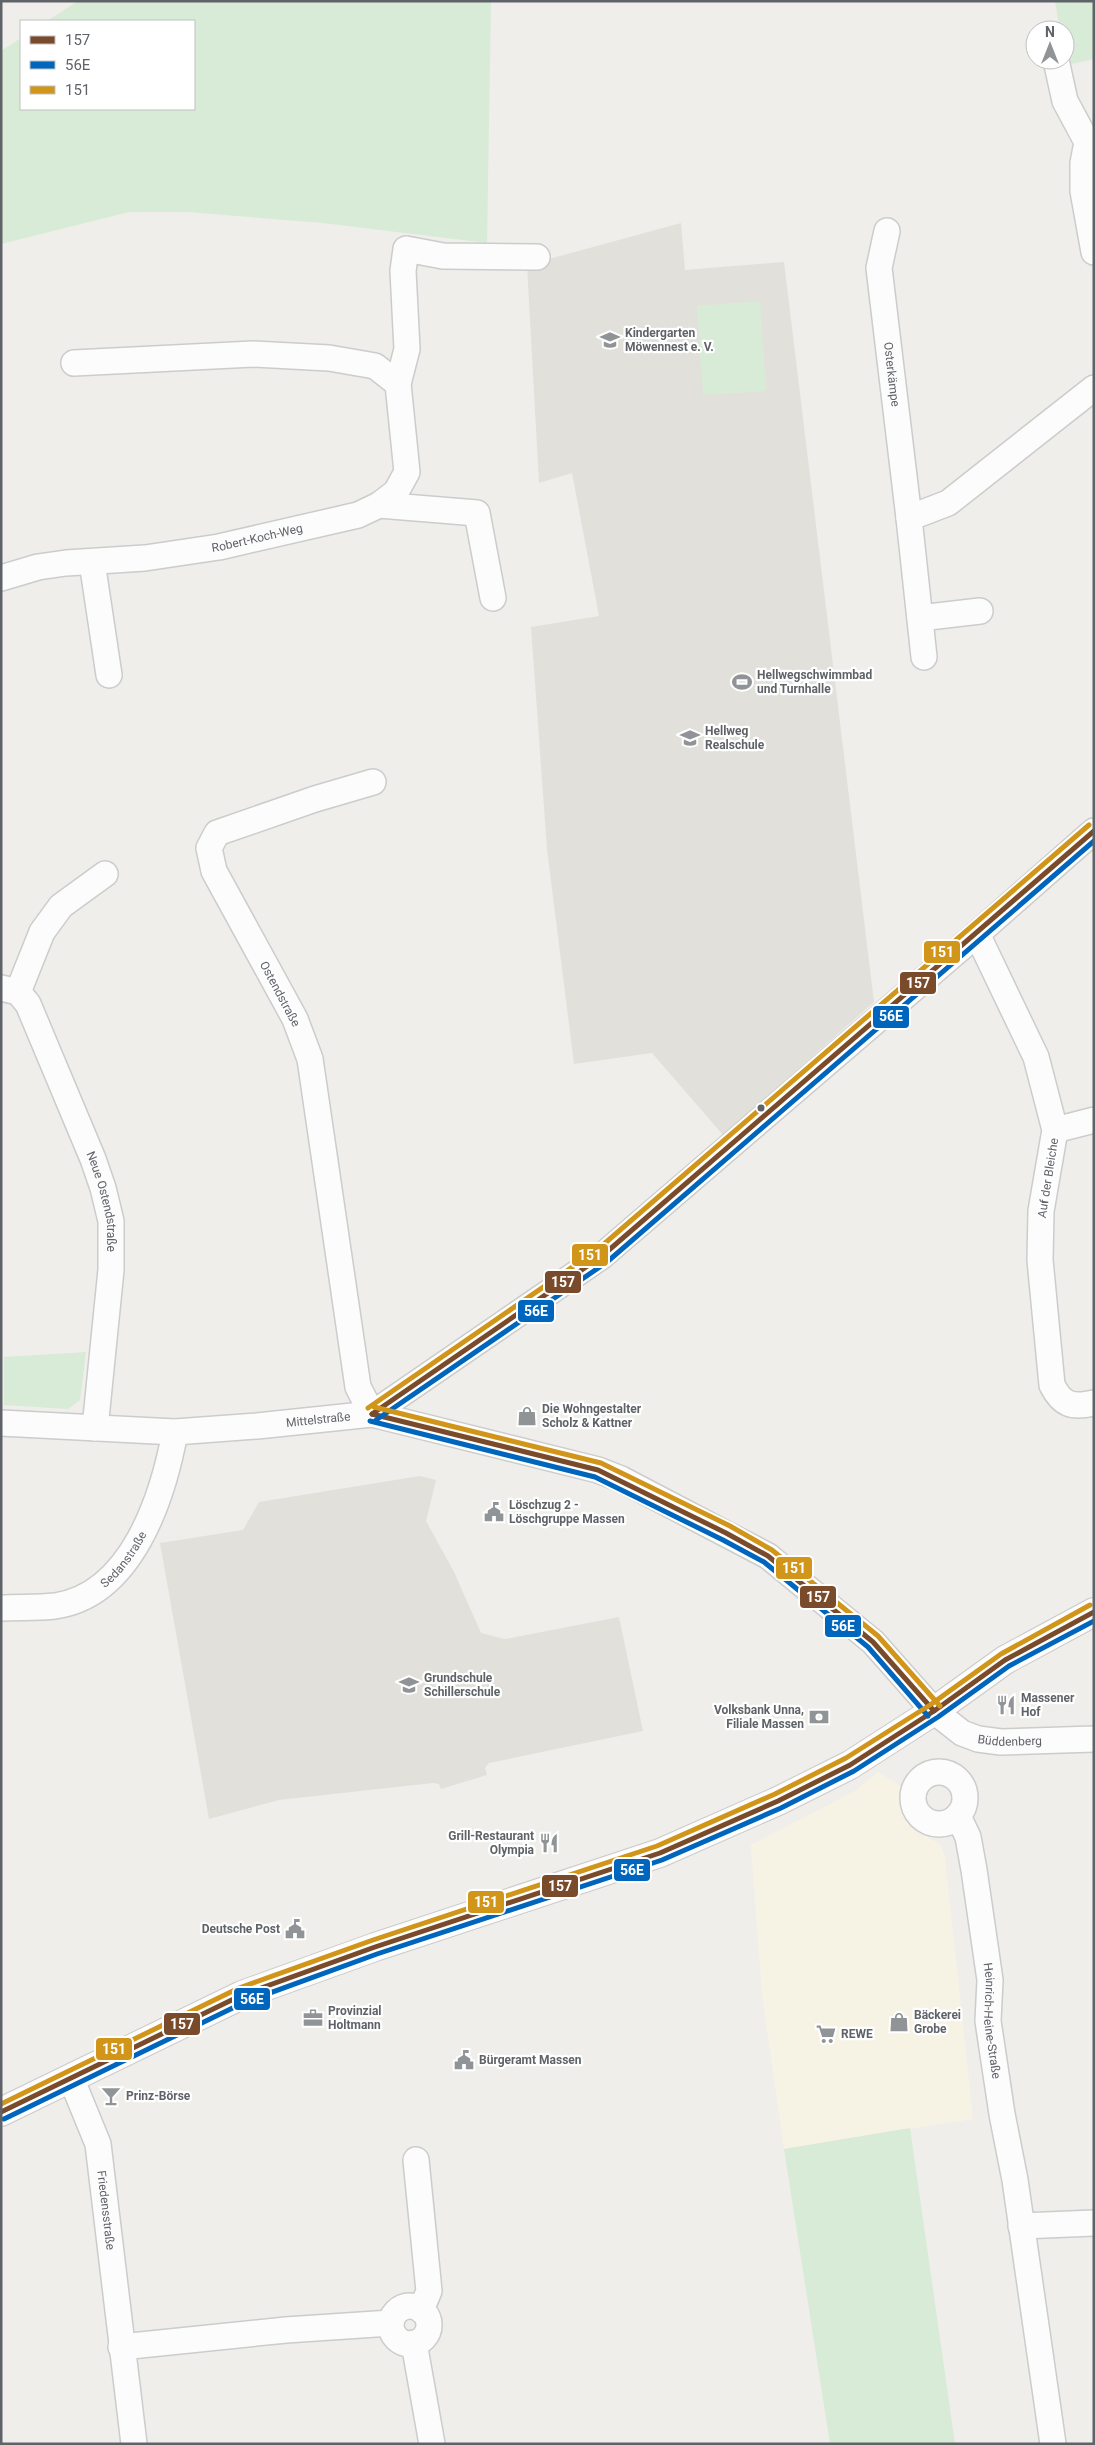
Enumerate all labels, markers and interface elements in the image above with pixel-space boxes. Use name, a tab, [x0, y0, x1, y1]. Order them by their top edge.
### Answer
legend	[20, 20, 195, 110]
north arrow	[1025, 20, 1075, 70]
text: N	[1045, 24, 1055, 40]
text: 157	[65, 31, 90, 49]
text: 56E	[65, 56, 91, 74]
text: 151	[65, 81, 90, 99]
place label: Kindergarten Möwennest e. V.	[625, 326, 714, 354]
school or university icon: Kindergarten Möwennest e. V.	[599, 329, 621, 351]
street label: Osterkämpe	[881, 341, 903, 408]
street label: Robert-Koch-Weg	[211, 521, 304, 555]
place label: Hellwegschwimmbad und Turnhalle	[757, 668, 873, 696]
sports icon: Hellwegschwimmbad und Turnhalle	[731, 671, 753, 693]
place label: Hellweg Realschule	[705, 724, 765, 752]
school or university icon: Hellweg Realschule	[679, 727, 701, 749]
line badge: 151	[923, 940, 961, 964]
text: 151	[930, 944, 954, 960]
street label: Ostendstraße	[257, 959, 303, 1029]
line badge: 157	[899, 971, 937, 995]
text: 157	[906, 975, 930, 991]
line badge: 56E	[872, 1005, 910, 1029]
text: 56E	[879, 1008, 903, 1024]
unlabelled marker	[756, 1103, 766, 1113]
street label: Auf der Bleiche	[1035, 1137, 1061, 1219]
street label: Neue Ostendstraße	[84, 1149, 118, 1252]
line badge: 151	[571, 1243, 609, 1267]
text: 151	[578, 1247, 602, 1263]
line badge: 157	[544, 1270, 582, 1294]
text: 157	[551, 1274, 575, 1290]
line badge: 56E	[517, 1299, 555, 1323]
text: 56E	[524, 1303, 548, 1319]
place label: Die Wohngestalter Scholz & Kattner	[542, 1402, 642, 1430]
shop icon: Die Wohngestalter Scholz & Kattner	[516, 1405, 538, 1427]
street label: Mittelstraße	[285, 1409, 351, 1430]
place label: Löschzug 2 - Löschgruppe Massen	[509, 1498, 625, 1526]
public building icon: Löschzug 2 - Löschgruppe Massen	[483, 1501, 505, 1523]
street label: Sedanstraße	[98, 1529, 149, 1591]
line badge: 151	[775, 1556, 813, 1580]
text: 151	[782, 1560, 806, 1576]
line badge: 157	[799, 1585, 837, 1609]
text: 157	[806, 1589, 830, 1605]
line badge: 56E	[824, 1614, 862, 1638]
text: 56E	[831, 1618, 855, 1634]
place label: Grundschule Schillerschule	[424, 1671, 501, 1699]
school or university icon: Grundschule Schillerschule	[398, 1674, 420, 1696]
place label: Massener Hof	[1021, 1691, 1075, 1719]
restaurant icon: Massener Hof	[995, 1694, 1017, 1716]
place label: Volksbank Unna, Filiale Massen	[714, 1703, 804, 1731]
bank icon: Volksbank Unna, Filiale Massen	[808, 1706, 830, 1728]
street label: Büddenberg	[977, 1732, 1042, 1749]
place label: Grill-Restaurant Olympia	[448, 1829, 535, 1857]
restaurant icon: Grill-Restaurant Olympia	[538, 1832, 560, 1854]
line badge: 56E	[613, 1858, 651, 1882]
text: 56E	[620, 1862, 644, 1878]
line badge: 157	[541, 1874, 579, 1898]
text: 157	[548, 1878, 572, 1894]
line badge: 151	[467, 1890, 505, 1914]
text: 151	[474, 1894, 498, 1910]
public building icon: Deutsche Post	[284, 1918, 306, 1940]
place label: Deutsche Post	[202, 1922, 280, 1936]
street label: Heinrich-Heine-Straße	[981, 1962, 1004, 2080]
line badge: 56E	[233, 1987, 271, 2011]
text: 56E	[240, 1991, 264, 2007]
place label: Provinzial Holtmann	[328, 2004, 382, 2032]
office icon: Provinzial Holtmann	[302, 2007, 324, 2029]
place label: Bäckerei Grobe	[914, 2008, 961, 2036]
shop icon: Bäckerei Grobe	[888, 2011, 910, 2033]
line badge: 157	[163, 2012, 201, 2036]
text: 157	[170, 2016, 194, 2032]
supermarket icon: REWE	[815, 2023, 837, 2045]
place label: REWE	[841, 2027, 873, 2041]
line badge: 151	[95, 2037, 133, 2061]
text: 151	[102, 2041, 126, 2057]
public building icon: Bürgeramt Massen	[453, 2049, 475, 2071]
place label: Bürgeramt Massen	[479, 2053, 582, 2067]
bar icon: Prinz-Börse	[100, 2085, 122, 2107]
place label: Prinz-Börse	[126, 2089, 191, 2103]
street label: Friedensstraße	[94, 2170, 118, 2251]

